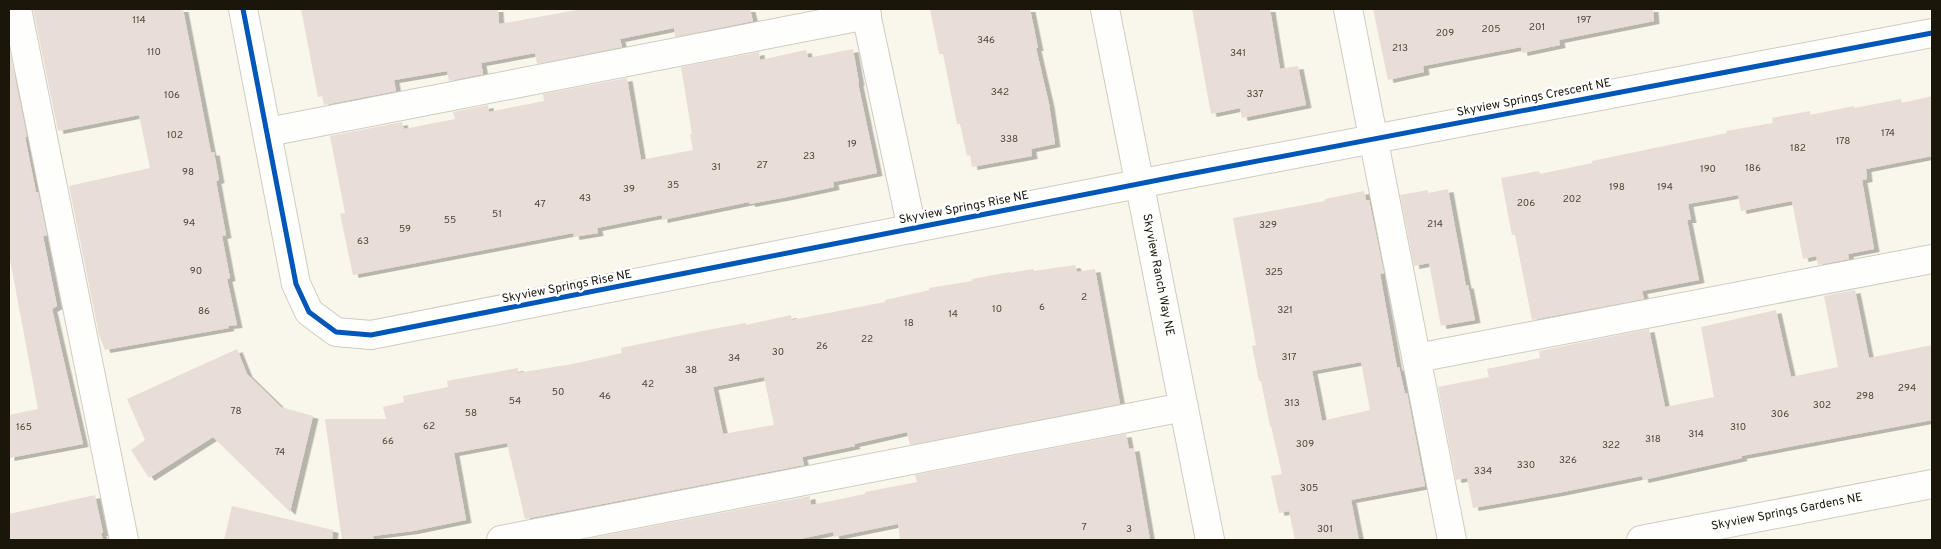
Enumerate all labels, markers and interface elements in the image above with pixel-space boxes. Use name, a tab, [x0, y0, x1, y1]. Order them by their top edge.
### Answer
house number: 114	[132, 14, 146, 27]
house number: 197	[1577, 14, 1591, 27]
house number: 201	[1529, 21, 1545, 34]
house number: 205	[1482, 23, 1500, 36]
house number: 209	[1436, 27, 1454, 40]
house number: 346	[977, 34, 995, 47]
house number: 213	[1392, 42, 1408, 55]
house number: 110	[147, 46, 161, 59]
house number: 341	[1230, 47, 1246, 60]
street label: Skyview Springs Crescent NE	[1455, 75, 1613, 121]
house number: 342	[991, 86, 1009, 99]
house number: 337	[1246, 88, 1264, 101]
house number: 106	[164, 89, 180, 102]
house number: 174	[1881, 127, 1895, 140]
house number: 102	[167, 129, 183, 142]
house number: 338	[1000, 133, 1018, 146]
house number: 178	[1836, 135, 1850, 148]
house number: 19	[847, 138, 857, 151]
house number: 182	[1790, 142, 1806, 155]
house number: 23	[803, 150, 815, 163]
house number: 27	[756, 159, 768, 172]
house number: 31	[711, 161, 721, 174]
house number: 186	[1745, 162, 1761, 175]
house number: 190	[1700, 163, 1716, 176]
house number: 98	[182, 166, 194, 179]
house number: 35	[667, 179, 679, 192]
house number: 198	[1609, 181, 1625, 194]
house number: 194	[1657, 181, 1673, 194]
house number: 39	[623, 183, 635, 196]
street label: Skyview Springs Rise NE	[898, 188, 1030, 228]
house number: 43	[579, 192, 591, 205]
house number: 202	[1563, 193, 1581, 206]
house number: 206	[1517, 197, 1535, 210]
house number: 47	[534, 198, 546, 211]
house number: 51	[492, 208, 502, 221]
street label: Skyview Ranch Way NE	[1138, 212, 1178, 338]
house number: 55	[444, 214, 456, 227]
house number: 94	[183, 217, 195, 230]
house number: 214	[1427, 218, 1443, 231]
house number: 329	[1259, 219, 1277, 232]
house number: 59	[399, 223, 411, 236]
house number: 63	[357, 235, 369, 248]
house number: 90	[190, 265, 202, 278]
house number: 325	[1265, 266, 1283, 279]
street label: Skyview Springs Rise NE	[501, 267, 633, 307]
house number: 2	[1081, 291, 1087, 304]
house number: 6	[1039, 301, 1045, 314]
house number: 10	[992, 303, 1002, 316]
house number: 321	[1277, 304, 1293, 317]
house number: 86	[198, 305, 210, 318]
house number: 14	[948, 308, 958, 321]
house number: 18	[904, 317, 914, 330]
house number: 22	[861, 333, 873, 346]
house number: 26	[816, 340, 828, 353]
house number: 30	[772, 346, 784, 359]
house number: 317	[1282, 351, 1296, 364]
house number: 34	[728, 352, 740, 365]
house number: 38	[685, 364, 697, 377]
house number: 42	[642, 378, 654, 391]
house number: 294	[1898, 382, 1916, 395]
house number: 50	[552, 386, 564, 399]
house number: 46	[599, 390, 611, 403]
house number: 298	[1856, 390, 1874, 403]
house number: 54	[509, 395, 521, 408]
house number: 313	[1284, 397, 1300, 410]
house number: 302	[1813, 399, 1831, 412]
house number: 78	[230, 405, 242, 418]
house number: 58	[465, 407, 477, 420]
house number: 306	[1771, 408, 1789, 421]
house number: 62	[423, 420, 435, 433]
house number: 165	[16, 421, 32, 434]
house number: 310	[1730, 421, 1746, 434]
house number: 314	[1688, 428, 1704, 441]
house number: 318	[1645, 433, 1661, 446]
house number: 66	[382, 435, 394, 448]
house number: 309	[1296, 438, 1314, 451]
house number: 322	[1602, 439, 1620, 452]
house number: 74	[275, 446, 285, 459]
house number: 326	[1559, 454, 1577, 467]
house number: 330	[1517, 459, 1535, 472]
house number: 334	[1474, 465, 1492, 478]
house number: 305	[1300, 482, 1318, 495]
street label: Skyview Springs Gardens NE	[1710, 489, 1864, 535]
house number: 7	[1081, 521, 1087, 534]
house number: 3	[1126, 523, 1132, 536]
house number: 301	[1317, 523, 1333, 536]

